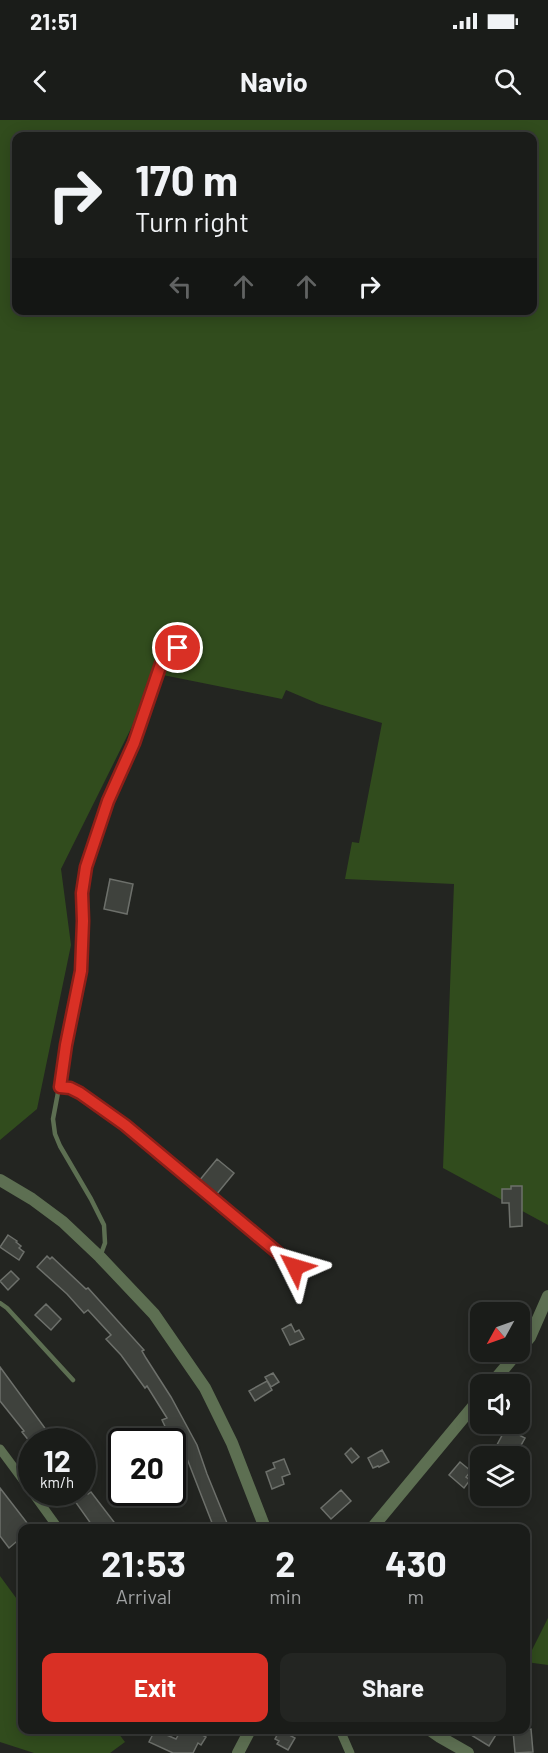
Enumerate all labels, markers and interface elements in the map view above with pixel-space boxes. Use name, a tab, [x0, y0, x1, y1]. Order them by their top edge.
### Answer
text: 21:51	[30, 8, 77, 34]
icon: back	[24, 65, 57, 98]
text: Navio	[240, 65, 308, 97]
icon: search	[491, 65, 524, 98]
text: 170 m	[135, 154, 238, 204]
icon: right	[36, 156, 114, 234]
text: Turn right	[135, 205, 249, 237]
icon: left	[164, 270, 197, 303]
icon: ahead	[227, 270, 260, 303]
icon: ahead	[290, 270, 323, 303]
icon: right	[353, 270, 386, 303]
pin	[152, 622, 203, 673]
icon: arrive	[161, 631, 194, 664]
position arrow	[263, 1235, 327, 1299]
north arrow	[470, 1302, 530, 1362]
map controls	[470, 1302, 530, 1506]
button: sound	[470, 1374, 530, 1434]
speed limit sign: 20	[108, 1428, 186, 1506]
text: 12	[43, 1442, 71, 1478]
button: layers	[470, 1446, 530, 1506]
text: km/h	[40, 1473, 74, 1491]
text: 21:53	[101, 1541, 186, 1584]
text: 2	[275, 1541, 296, 1584]
text: 430	[385, 1541, 447, 1584]
text: Arrival	[116, 1584, 172, 1608]
text: min	[269, 1584, 302, 1608]
text: m	[408, 1584, 424, 1608]
button: Exit	[42, 1653, 268, 1722]
button: Share	[280, 1653, 506, 1722]

